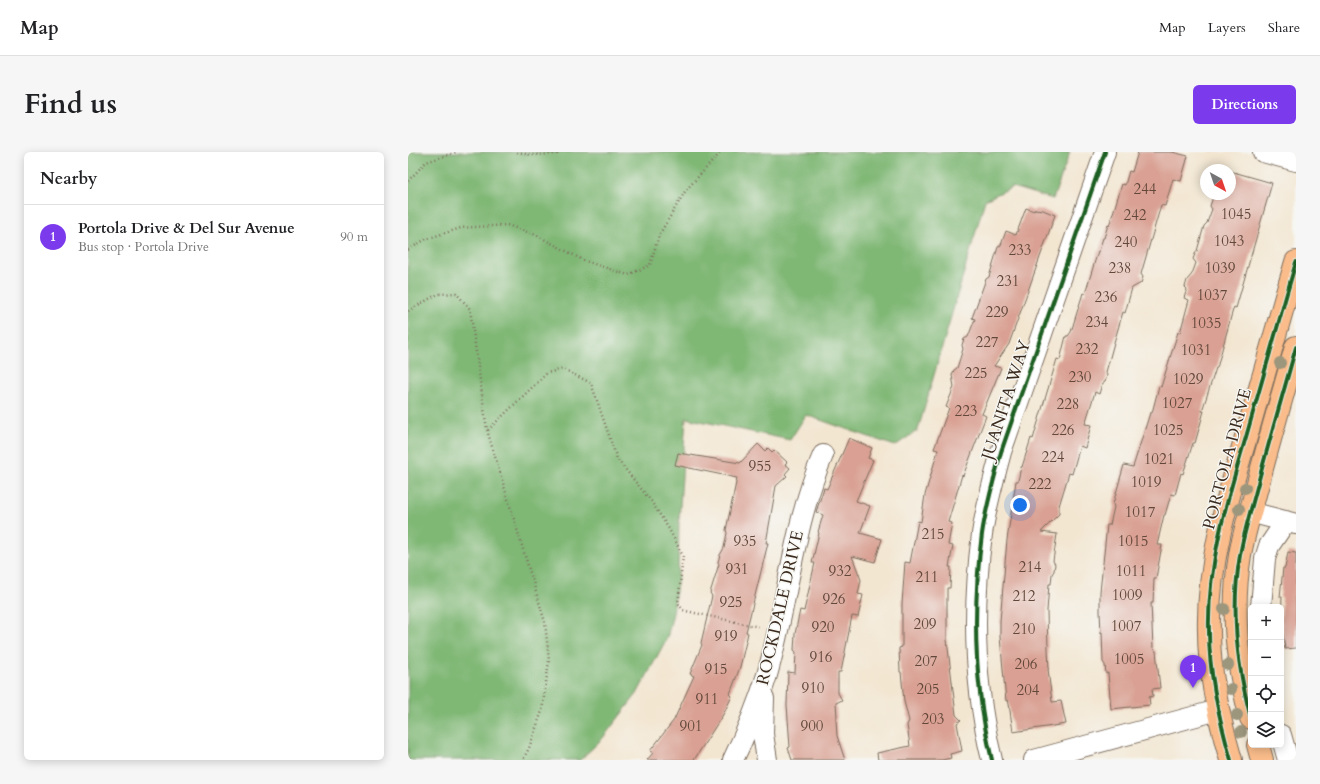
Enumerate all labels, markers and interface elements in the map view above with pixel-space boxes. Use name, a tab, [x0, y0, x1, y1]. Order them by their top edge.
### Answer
text: Map	[20, 15, 59, 41]
text: Map	[1159, 18, 1186, 37]
text: Layers	[1208, 18, 1246, 37]
text: Share	[1268, 18, 1300, 37]
text: Find us	[24, 85, 117, 123]
button: Directions	[1193, 85, 1296, 124]
north arrow	[1200, 164, 1236, 200]
text: Nearby	[40, 167, 97, 190]
house number: 244	[1133, 179, 1157, 199]
house number: 1045	[1221, 204, 1251, 224]
house number: 242	[1123, 205, 1147, 225]
text: Portola Drive & Del Sur Avenue	[78, 218, 295, 238]
text: 1	[50, 228, 56, 246]
text: 90 m	[340, 228, 368, 246]
house number: 1043	[1214, 231, 1244, 251]
house number: 240	[1114, 232, 1138, 252]
text: Bus stop · Portola Drive	[78, 238, 209, 256]
house number: 233	[1008, 240, 1032, 260]
house number: 238	[1108, 258, 1132, 278]
house number: 1039	[1205, 258, 1236, 278]
house number: 231	[996, 271, 1020, 291]
house number: 1037	[1197, 285, 1228, 305]
house number: 236	[1094, 287, 1118, 307]
house number: 229	[985, 302, 1009, 322]
house number: 234	[1085, 312, 1109, 332]
house number: 1035	[1191, 313, 1221, 333]
house number: 227	[975, 332, 999, 352]
street label: JUANITA WAY	[975, 337, 1036, 466]
house number: 232	[1075, 339, 1099, 359]
house number: 1031	[1181, 340, 1211, 360]
house number: 225	[964, 363, 988, 383]
house number: 230	[1068, 367, 1092, 387]
house number: 1029	[1173, 369, 1204, 389]
street label: PORTOLA DRIVE	[1197, 386, 1257, 532]
house number: 1027	[1162, 393, 1193, 413]
house number: 228	[1056, 394, 1080, 414]
house number: 223	[954, 401, 978, 421]
house number: 226	[1051, 420, 1075, 440]
house number: 1025	[1153, 420, 1183, 440]
house number: 224	[1041, 447, 1065, 467]
house number: 1021	[1144, 449, 1174, 469]
house number: 955	[748, 456, 772, 476]
house number: 1019	[1131, 472, 1162, 492]
house number: 222	[1028, 474, 1052, 494]
your location	[1010, 495, 1030, 515]
house number: 1017	[1125, 502, 1156, 522]
house number: 215	[921, 524, 945, 544]
street label: ROCKDALE DRIVE	[751, 529, 809, 687]
house number: 935	[733, 531, 757, 551]
house number: 1015	[1118, 531, 1148, 551]
house number: 214	[1018, 557, 1042, 577]
house number: 931	[725, 559, 749, 579]
house number: 932	[828, 561, 852, 581]
house number: 1011	[1116, 561, 1146, 581]
house number: 211	[915, 567, 939, 587]
house number: 1009	[1112, 585, 1143, 605]
house number: 212	[1012, 586, 1036, 606]
house number: 926	[822, 589, 846, 609]
house number: 925	[719, 592, 743, 612]
map controls	[1248, 604, 1284, 748]
button: +	[1248, 604, 1284, 640]
house number: 209	[913, 614, 937, 634]
house number: 1007	[1111, 616, 1142, 636]
house number: 920	[811, 617, 835, 637]
house number: 210	[1012, 619, 1036, 639]
house number: 919	[714, 626, 738, 646]
button: −	[1248, 640, 1284, 676]
house number: 916	[809, 647, 833, 667]
house number: 1005	[1114, 649, 1144, 669]
house number: 207	[914, 651, 938, 671]
house number: 206	[1014, 654, 1038, 674]
pin: 1	[1180, 655, 1206, 688]
house number: 915	[704, 659, 728, 679]
button: locate	[1248, 676, 1284, 712]
house number: 910	[801, 678, 825, 698]
house number: 205	[916, 679, 940, 699]
house number: 204	[1016, 680, 1040, 700]
house number: 911	[695, 689, 719, 709]
house number: 203	[921, 709, 945, 729]
button: layers	[1248, 712, 1284, 748]
house number: 901	[679, 716, 703, 736]
house number: 900	[800, 716, 824, 736]

